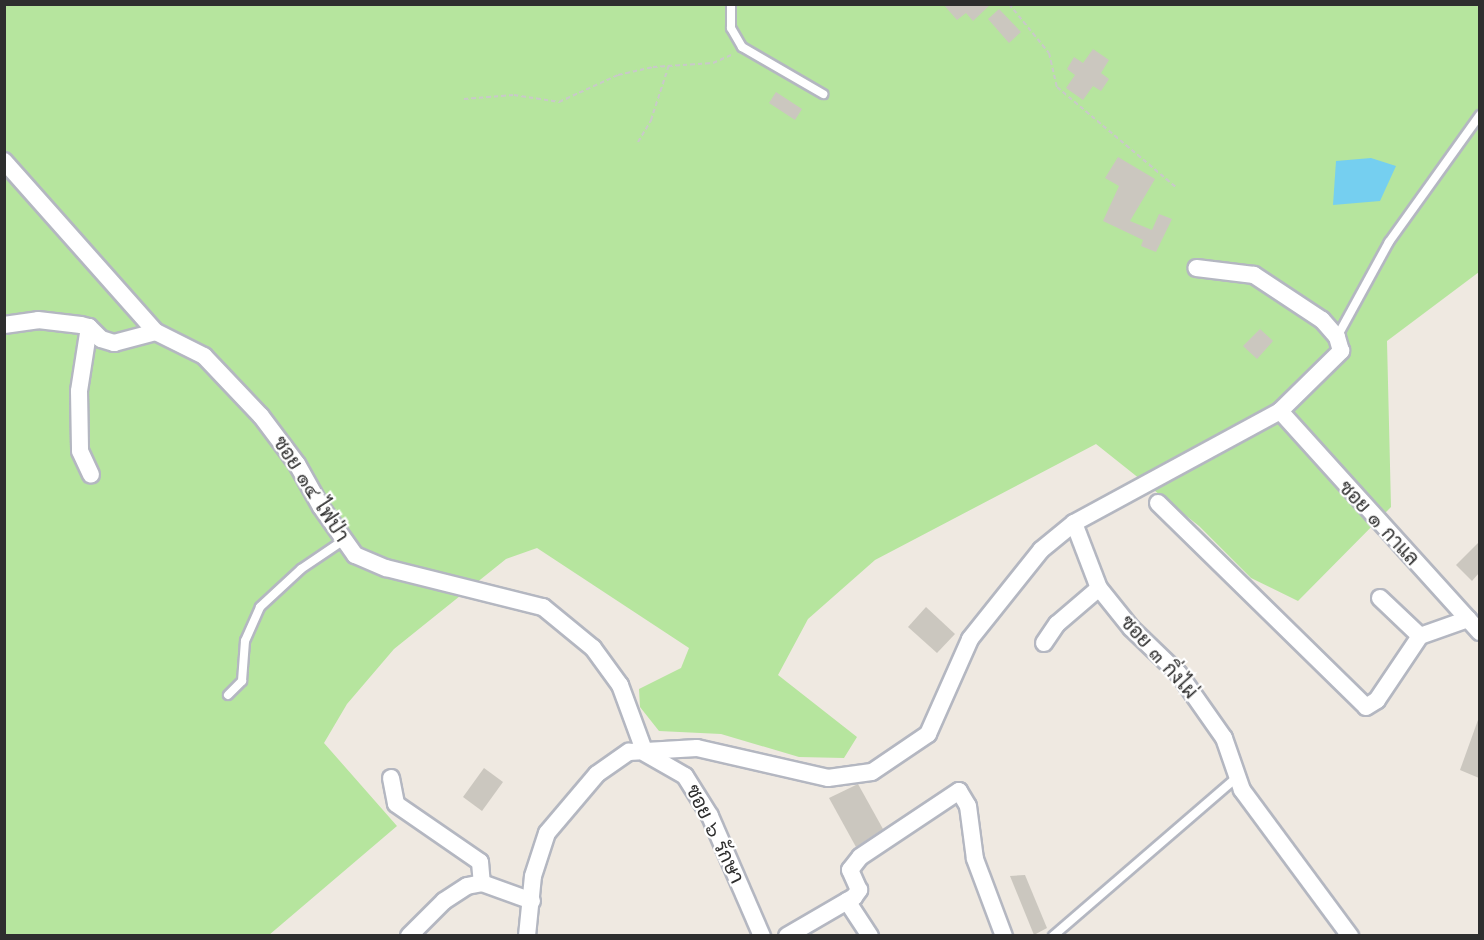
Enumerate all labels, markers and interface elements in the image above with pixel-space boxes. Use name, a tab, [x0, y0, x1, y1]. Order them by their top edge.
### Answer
street label: ซอย ๑๔ ไฟป่า	[268, 432, 354, 546]
street label: ซอย ๑ กาแล	[1334, 476, 1424, 570]
street label: ซอย ๓ กิ่งไผ่	[1115, 610, 1203, 704]
street label: ซอย ๖ รักษา	[681, 781, 749, 887]

